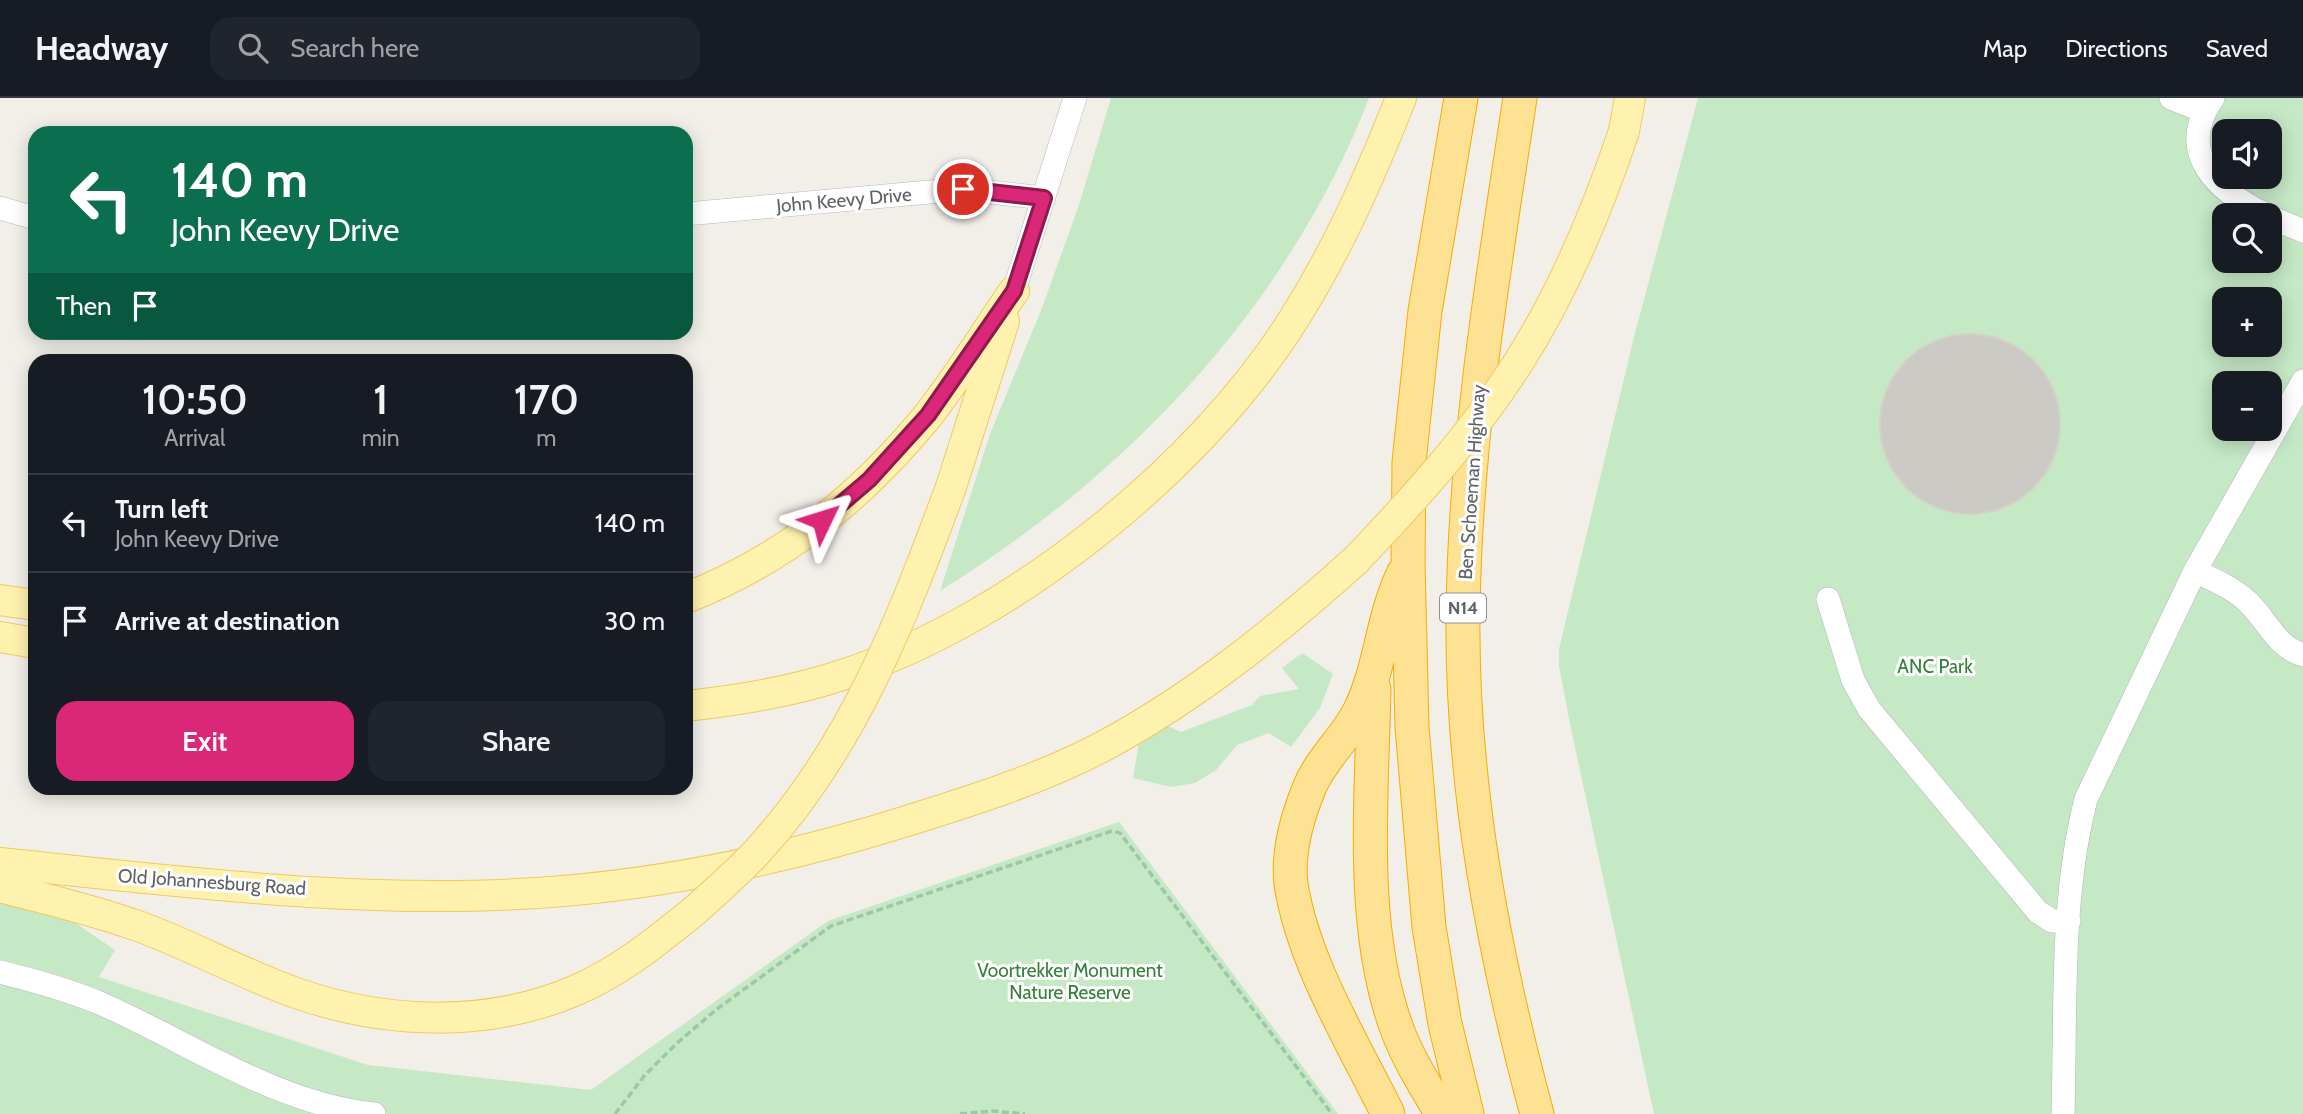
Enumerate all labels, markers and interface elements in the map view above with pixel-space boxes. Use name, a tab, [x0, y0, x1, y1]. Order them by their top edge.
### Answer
search box	[210, 17, 700, 80]
text: Headway	[35, 28, 168, 68]
icon: search	[234, 29, 272, 67]
text: Search here	[290, 32, 419, 64]
text: Map	[1983, 34, 2027, 63]
text: Directions	[2065, 34, 2168, 63]
text: Saved	[2206, 34, 2268, 63]
map controls	[2212, 119, 2282, 441]
button: sound	[2212, 119, 2282, 189]
text: 140 m	[171, 150, 308, 209]
icon: left	[56, 154, 147, 245]
pin	[933, 159, 993, 219]
icon: arrive	[944, 170, 982, 208]
street label: John Keevy Drive	[774, 183, 913, 217]
button: search	[2212, 203, 2282, 273]
text: John Keevy Drive	[171, 210, 399, 249]
icon: arrive	[126, 287, 164, 325]
button: +	[2212, 287, 2282, 357]
text: Then	[56, 290, 112, 322]
button: −	[2212, 371, 2282, 441]
text: 10:50	[142, 373, 248, 425]
text: 1	[373, 373, 388, 425]
text: 170	[514, 373, 579, 425]
street label: Ben Schoeman Highway	[1454, 383, 1490, 580]
text: Arrival	[164, 424, 225, 452]
text: min	[362, 424, 400, 452]
text: m	[536, 424, 556, 452]
position arrow	[785, 483, 859, 557]
text: Turn left	[115, 493, 208, 525]
icon: left	[56, 504, 94, 542]
text: 140 m	[595, 507, 665, 539]
text: John Keevy Drive	[115, 525, 279, 553]
road number: N14	[1440, 594, 1486, 622]
icon: arrive	[56, 602, 94, 640]
text: Arrive at destination	[115, 605, 340, 637]
text: 30 m	[604, 605, 665, 637]
park label: ANC Park	[1897, 655, 1973, 678]
button: Exit	[56, 701, 354, 781]
button: Share	[368, 701, 665, 781]
street label: Old Johannesburg Road	[117, 864, 307, 900]
park label: Voortrekker Monument Nature Reserve	[977, 959, 1163, 1004]

